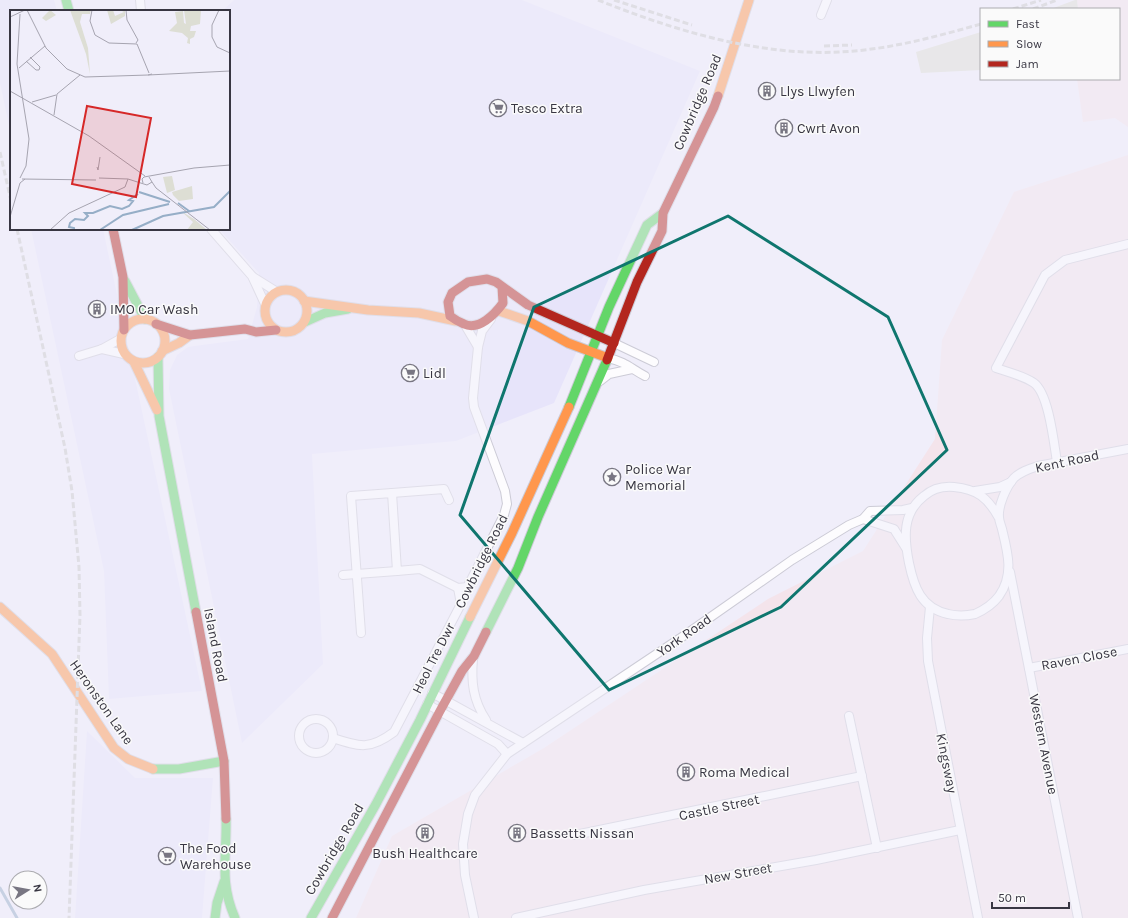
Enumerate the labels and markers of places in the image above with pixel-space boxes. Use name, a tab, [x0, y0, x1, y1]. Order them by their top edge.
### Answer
building icon: Llys Llwyfen	[757, 81, 777, 101]
place label: Llys Llwyfen	[780, 83, 855, 100]
supermarket icon: Tesco Extra	[488, 98, 508, 118]
place label: Tesco Extra	[511, 100, 583, 117]
building icon: Cwrt Avon	[774, 118, 794, 138]
place label: Cwrt Avon	[797, 120, 860, 137]
building icon: IMO Car Wash	[87, 299, 107, 319]
place label: IMO Car Wash	[110, 301, 198, 318]
supermarket icon: Lidl	[400, 363, 420, 383]
place label: Lidl	[423, 365, 446, 382]
place label: Police War Memorial	[625, 461, 692, 494]
place icon: Police War Memorial	[602, 467, 622, 487]
building icon: Roma Medical	[676, 762, 696, 782]
place label: Roma Medical	[699, 764, 790, 781]
building icon: Bush Healthcare	[415, 823, 435, 843]
building icon: Bassetts Nissan	[507, 823, 527, 843]
place label: Bassetts Nissan	[530, 825, 634, 842]
place label: The Food Warehouse	[180, 840, 251, 873]
place label: Bush Healthcare	[372, 845, 478, 862]
supermarket icon: The Food Warehouse	[157, 846, 177, 866]

